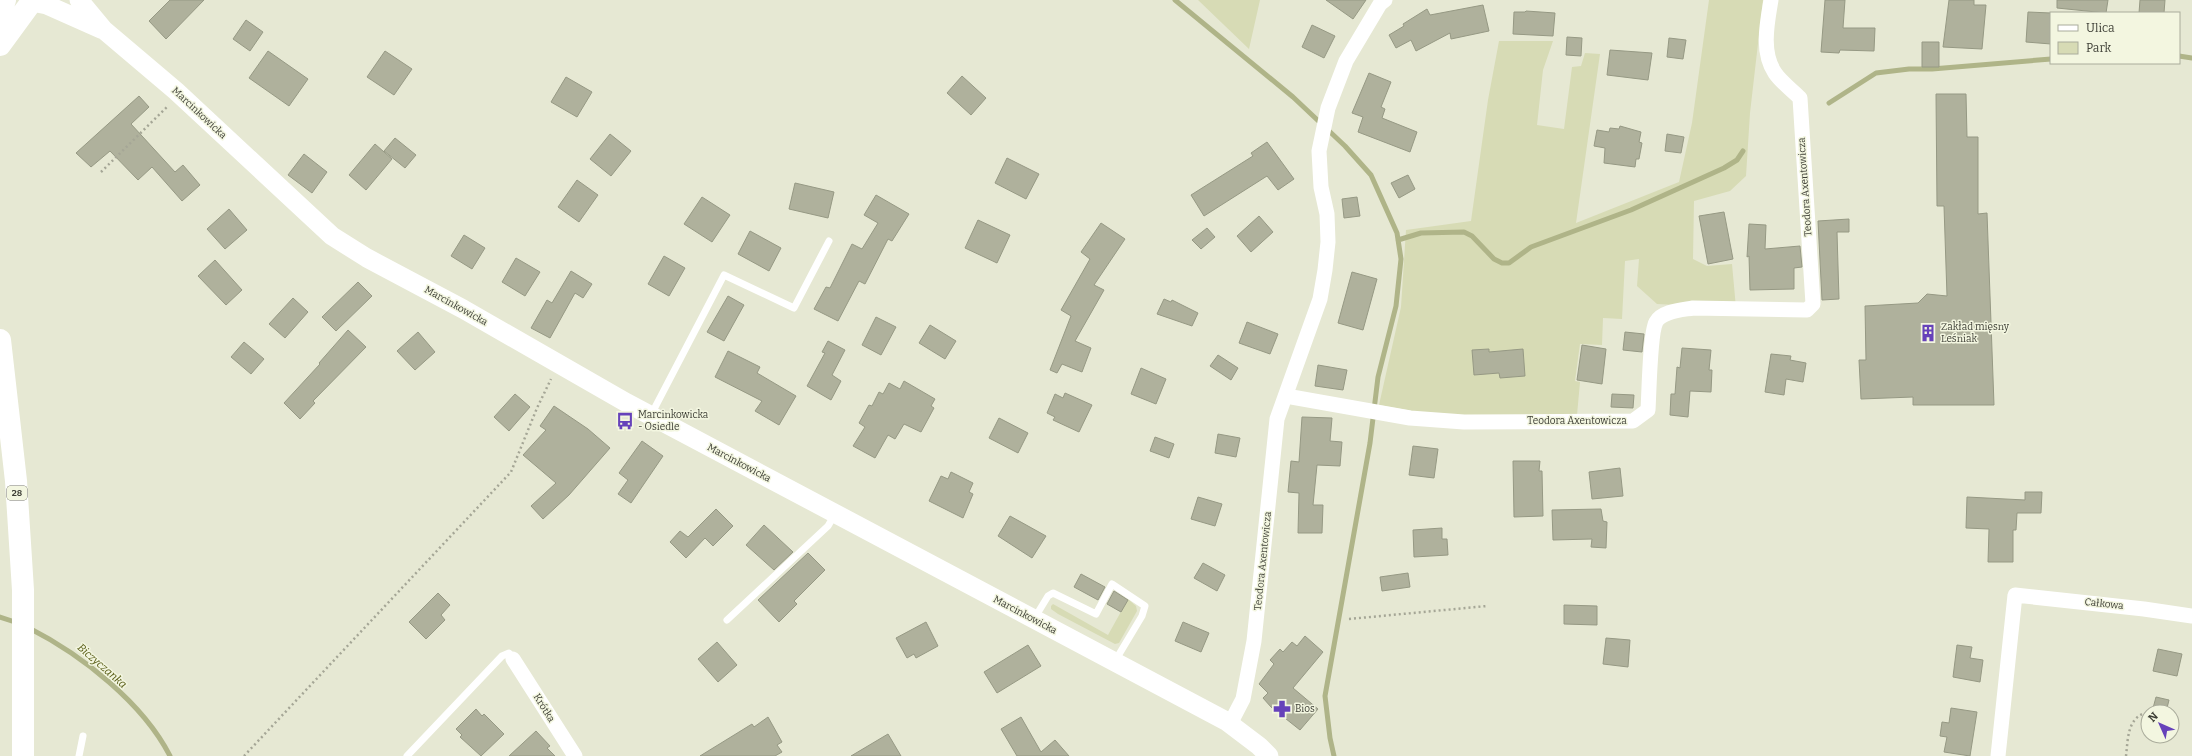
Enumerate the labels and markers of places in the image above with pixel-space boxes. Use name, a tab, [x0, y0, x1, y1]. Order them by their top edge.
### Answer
place label: Zakład mięsny Leśniak	[1941, 321, 2010, 345]
building icon: Zakład mięsny Leśniak	[1918, 323, 1938, 343]
place label: Marcinkowicka - Osiedle	[638, 409, 709, 433]
bus stop icon: Marcinkowicka - Osiedle	[615, 411, 635, 431]
pharmacy icon: Bios	[1272, 699, 1292, 719]
place label: Bios	[1295, 703, 1315, 715]

